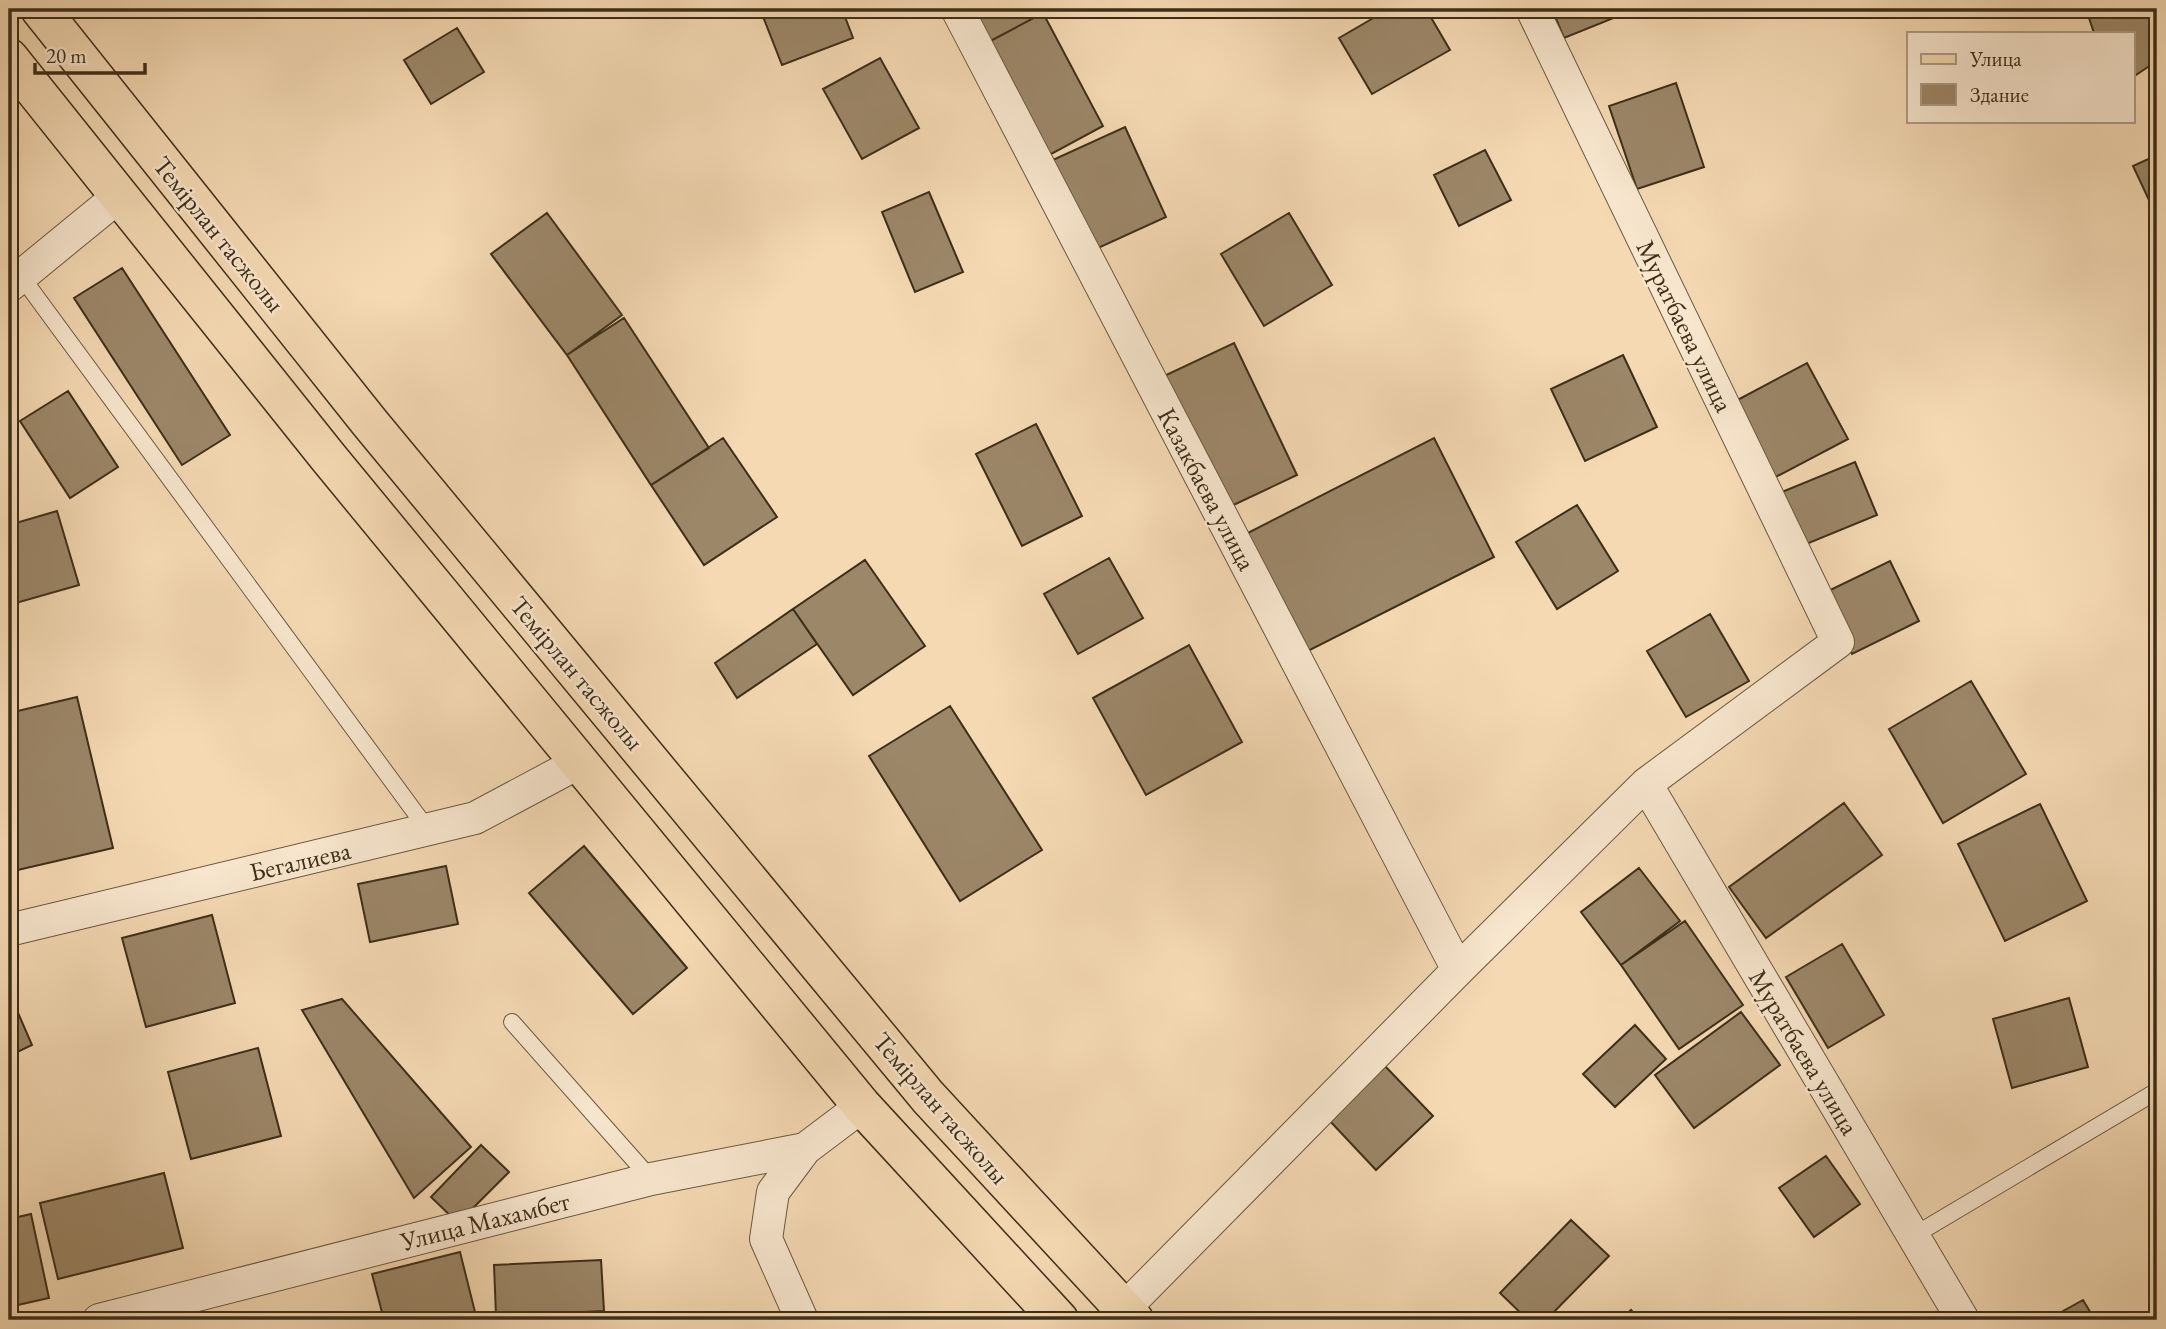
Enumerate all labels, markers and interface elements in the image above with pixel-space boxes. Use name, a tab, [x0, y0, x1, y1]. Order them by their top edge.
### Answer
scale bar	[35, 32, 145, 76]
legend	[1907, 32, 2134, 122]
text: 20 m	[46, 42, 87, 69]
text: Улица	[1969, 45, 2022, 72]
text: Здание	[1970, 81, 2029, 108]
street label: Темірлан тасжолы	[146, 149, 293, 319]
street label: Муратбаева улица	[1629, 234, 1742, 418]
street label: Казакбаева улица	[1150, 402, 1264, 577]
street label: Темірлан тасжолы	[502, 589, 652, 757]
street label: Бегалиева	[246, 833, 354, 889]
street label: Муратбаева улица	[1741, 963, 1867, 1142]
street label: Темірлан тасжолы	[865, 1025, 1017, 1191]
street label: Улица Махамбет	[396, 1184, 573, 1259]

